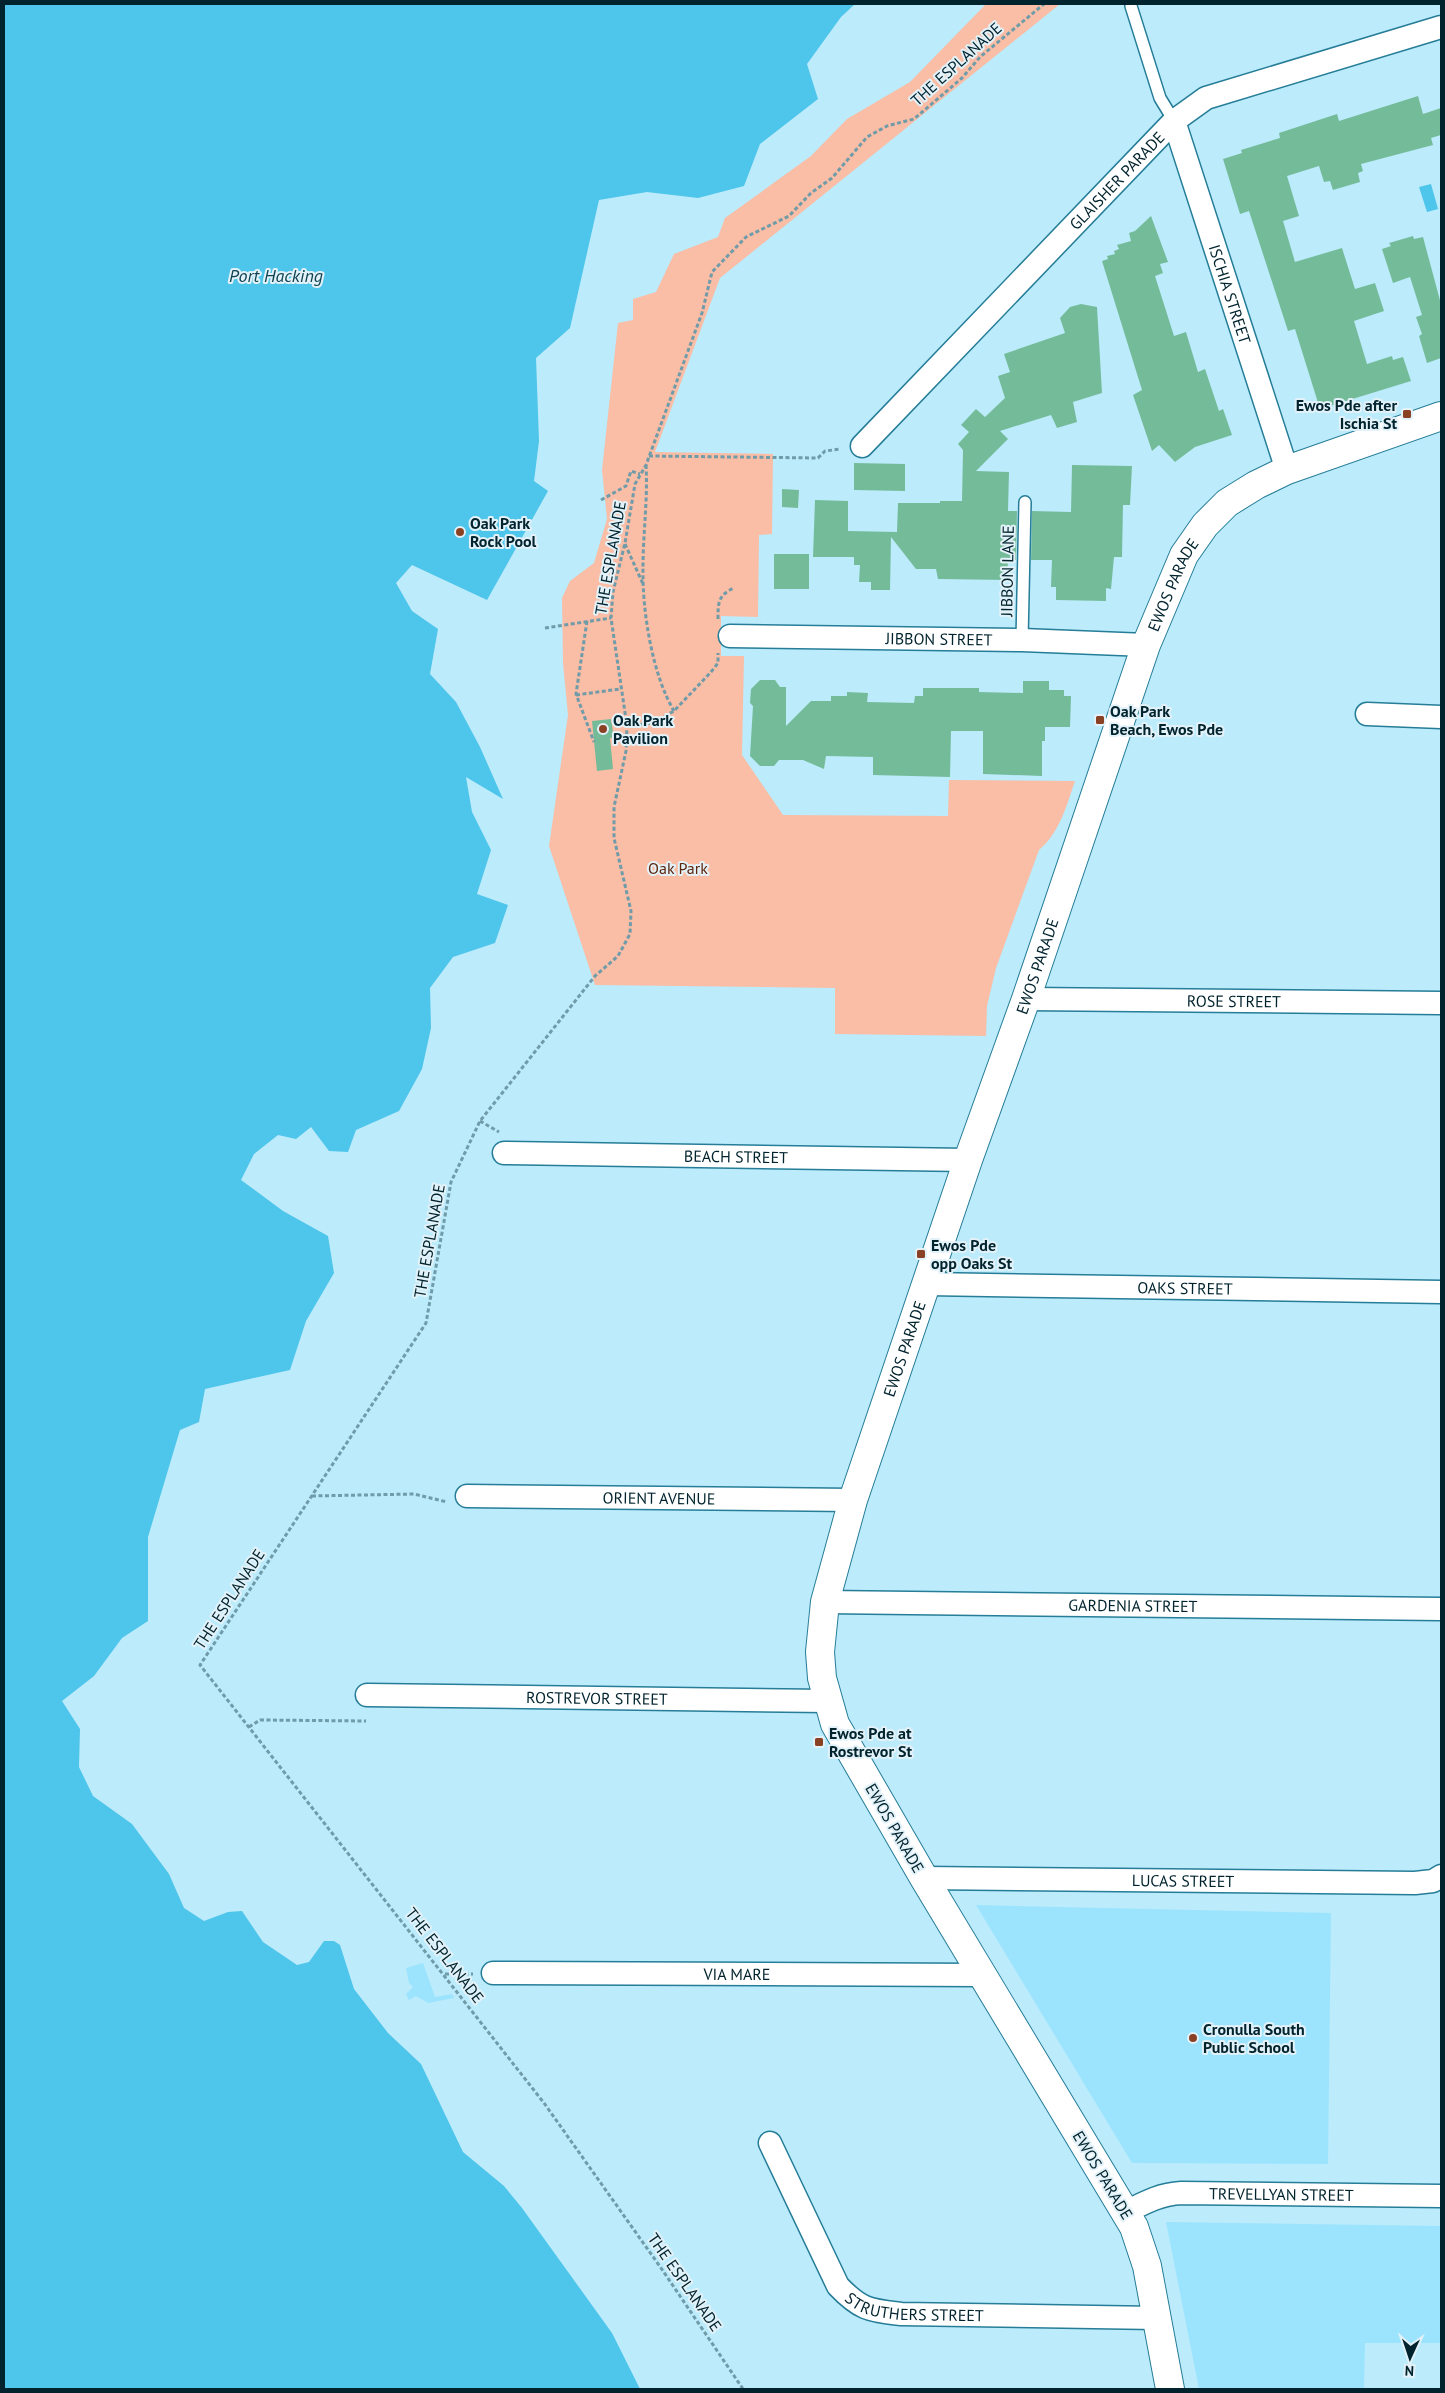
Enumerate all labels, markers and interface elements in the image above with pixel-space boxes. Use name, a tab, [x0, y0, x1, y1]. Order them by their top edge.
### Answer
street label: THE ESPLANADE	[906, 18, 1006, 110]
street label: GLAISHER PARADE	[1065, 127, 1169, 234]
street label: ISCHIA STREET	[1205, 242, 1256, 347]
water label: Port Hacking	[229, 264, 323, 287]
place label: Ewos Pde after Ischia St	[1296, 395, 1397, 433]
marker: Ewos Pde after Ischia St	[1401, 408, 1413, 420]
street label: THE ESPLANADE	[590, 499, 630, 617]
place label: Oak Park Rock Pool	[470, 513, 537, 551]
street label: JIBBON LANE	[996, 525, 1018, 618]
marker: Oak Park Rock Pool	[454, 526, 466, 538]
street label: EWOS PARADE	[1143, 534, 1203, 634]
street label: JIBBON STREET	[884, 628, 993, 650]
place label: Oak Park Beach, Ewos Pde	[1110, 701, 1223, 739]
place label: Oak Park Pavilion	[613, 710, 673, 748]
marker: Oak Park Beach, Ewos Pde	[1094, 714, 1106, 726]
marker: Oak Park Pavilion	[597, 723, 609, 735]
park label: Oak Park	[648, 858, 708, 878]
street label: EWOS PARADE	[1011, 916, 1063, 1017]
street label: ROSE STREET	[1187, 991, 1281, 1011]
street label: BEACH STREET	[684, 1146, 788, 1167]
street label: THE ESPLANADE	[409, 1182, 449, 1300]
place label: Ewos Pde opp Oaks St	[931, 1235, 1013, 1273]
marker: Ewos Pde opp Oaks St	[915, 1248, 927, 1260]
street label: OAKS STREET	[1137, 1277, 1233, 1299]
street label: EWOS PARADE	[879, 1298, 930, 1399]
street label: ORIENT AVENUE	[603, 1487, 715, 1509]
street label: THE ESPLANADE	[189, 1545, 269, 1653]
street label: GARDENIA STREET	[1068, 1595, 1198, 1616]
street label: ROSTREVOR STREET	[526, 1687, 668, 1709]
place label: Ewos Pde at Rostrevor St	[829, 1723, 913, 1761]
marker: Ewos Pde at Rostrevor St	[813, 1736, 825, 1748]
street label: EWOS PARADE	[861, 1780, 929, 1876]
street label: LUCAS STREET	[1132, 1870, 1234, 1891]
street label: THE ESPLANADE	[402, 1903, 488, 2007]
street label: VIA MARE	[703, 1964, 770, 1984]
place label: Cronulla South Public School	[1203, 2019, 1305, 2057]
marker: Cronulla South Public School	[1187, 2032, 1199, 2044]
street label: EWOS PARADE	[1069, 2127, 1137, 2223]
street label: TREVELLYAN STREET	[1209, 2183, 1354, 2205]
street label: THE ESPLANADE	[644, 2229, 726, 2335]
street label: STRUTHERS STREET	[841, 2288, 984, 2325]
north arrow	[1385, 2333, 1435, 2383]
text: N	[1404, 2362, 1414, 2380]

